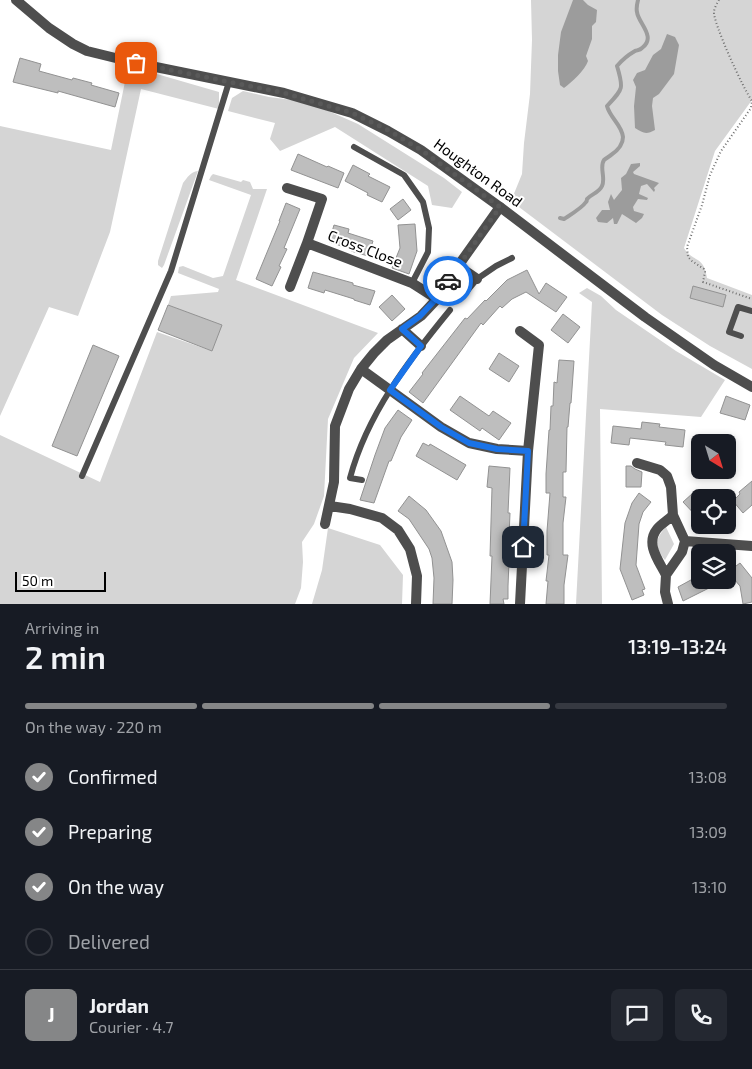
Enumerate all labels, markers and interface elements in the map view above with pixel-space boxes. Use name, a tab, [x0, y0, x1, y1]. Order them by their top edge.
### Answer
pin	[115, 42, 157, 84]
icon: bag	[122, 49, 150, 77]
street label: Houghton Road	[431, 134, 526, 210]
street label: Cross Close	[325, 226, 405, 271]
courier	[423, 256, 473, 306]
icon: car	[434, 267, 462, 295]
north arrow	[691, 434, 736, 479]
map controls	[691, 434, 736, 589]
button: locate	[691, 489, 736, 534]
pin	[502, 526, 544, 568]
icon: home	[509, 533, 537, 561]
button: layers	[691, 544, 736, 589]
scale bar	[15, 569, 106, 592]
text: 50 m	[22, 572, 53, 589]
text: Arriving in	[25, 618, 99, 637]
text: 13:19–13:24	[628, 635, 727, 658]
text: 2 min	[25, 637, 106, 675]
text: On the way · 220 m	[25, 717, 162, 736]
icon: check	[25, 763, 53, 791]
text: Confirmed	[68, 765, 158, 788]
text: 13:08	[689, 767, 727, 786]
icon: check	[25, 818, 53, 846]
text: Preparing	[68, 820, 152, 843]
text: 13:09	[689, 822, 727, 841]
icon: check	[25, 873, 53, 901]
text: On the way	[68, 875, 164, 898]
text: 13:10	[692, 877, 727, 896]
text: Delivered	[68, 930, 150, 953]
button: chat	[611, 989, 663, 1041]
button: phone	[675, 989, 727, 1041]
text: Jordan	[89, 994, 149, 1017]
text: J	[47, 1003, 55, 1026]
text: Courier · 4.7	[89, 1017, 173, 1036]

